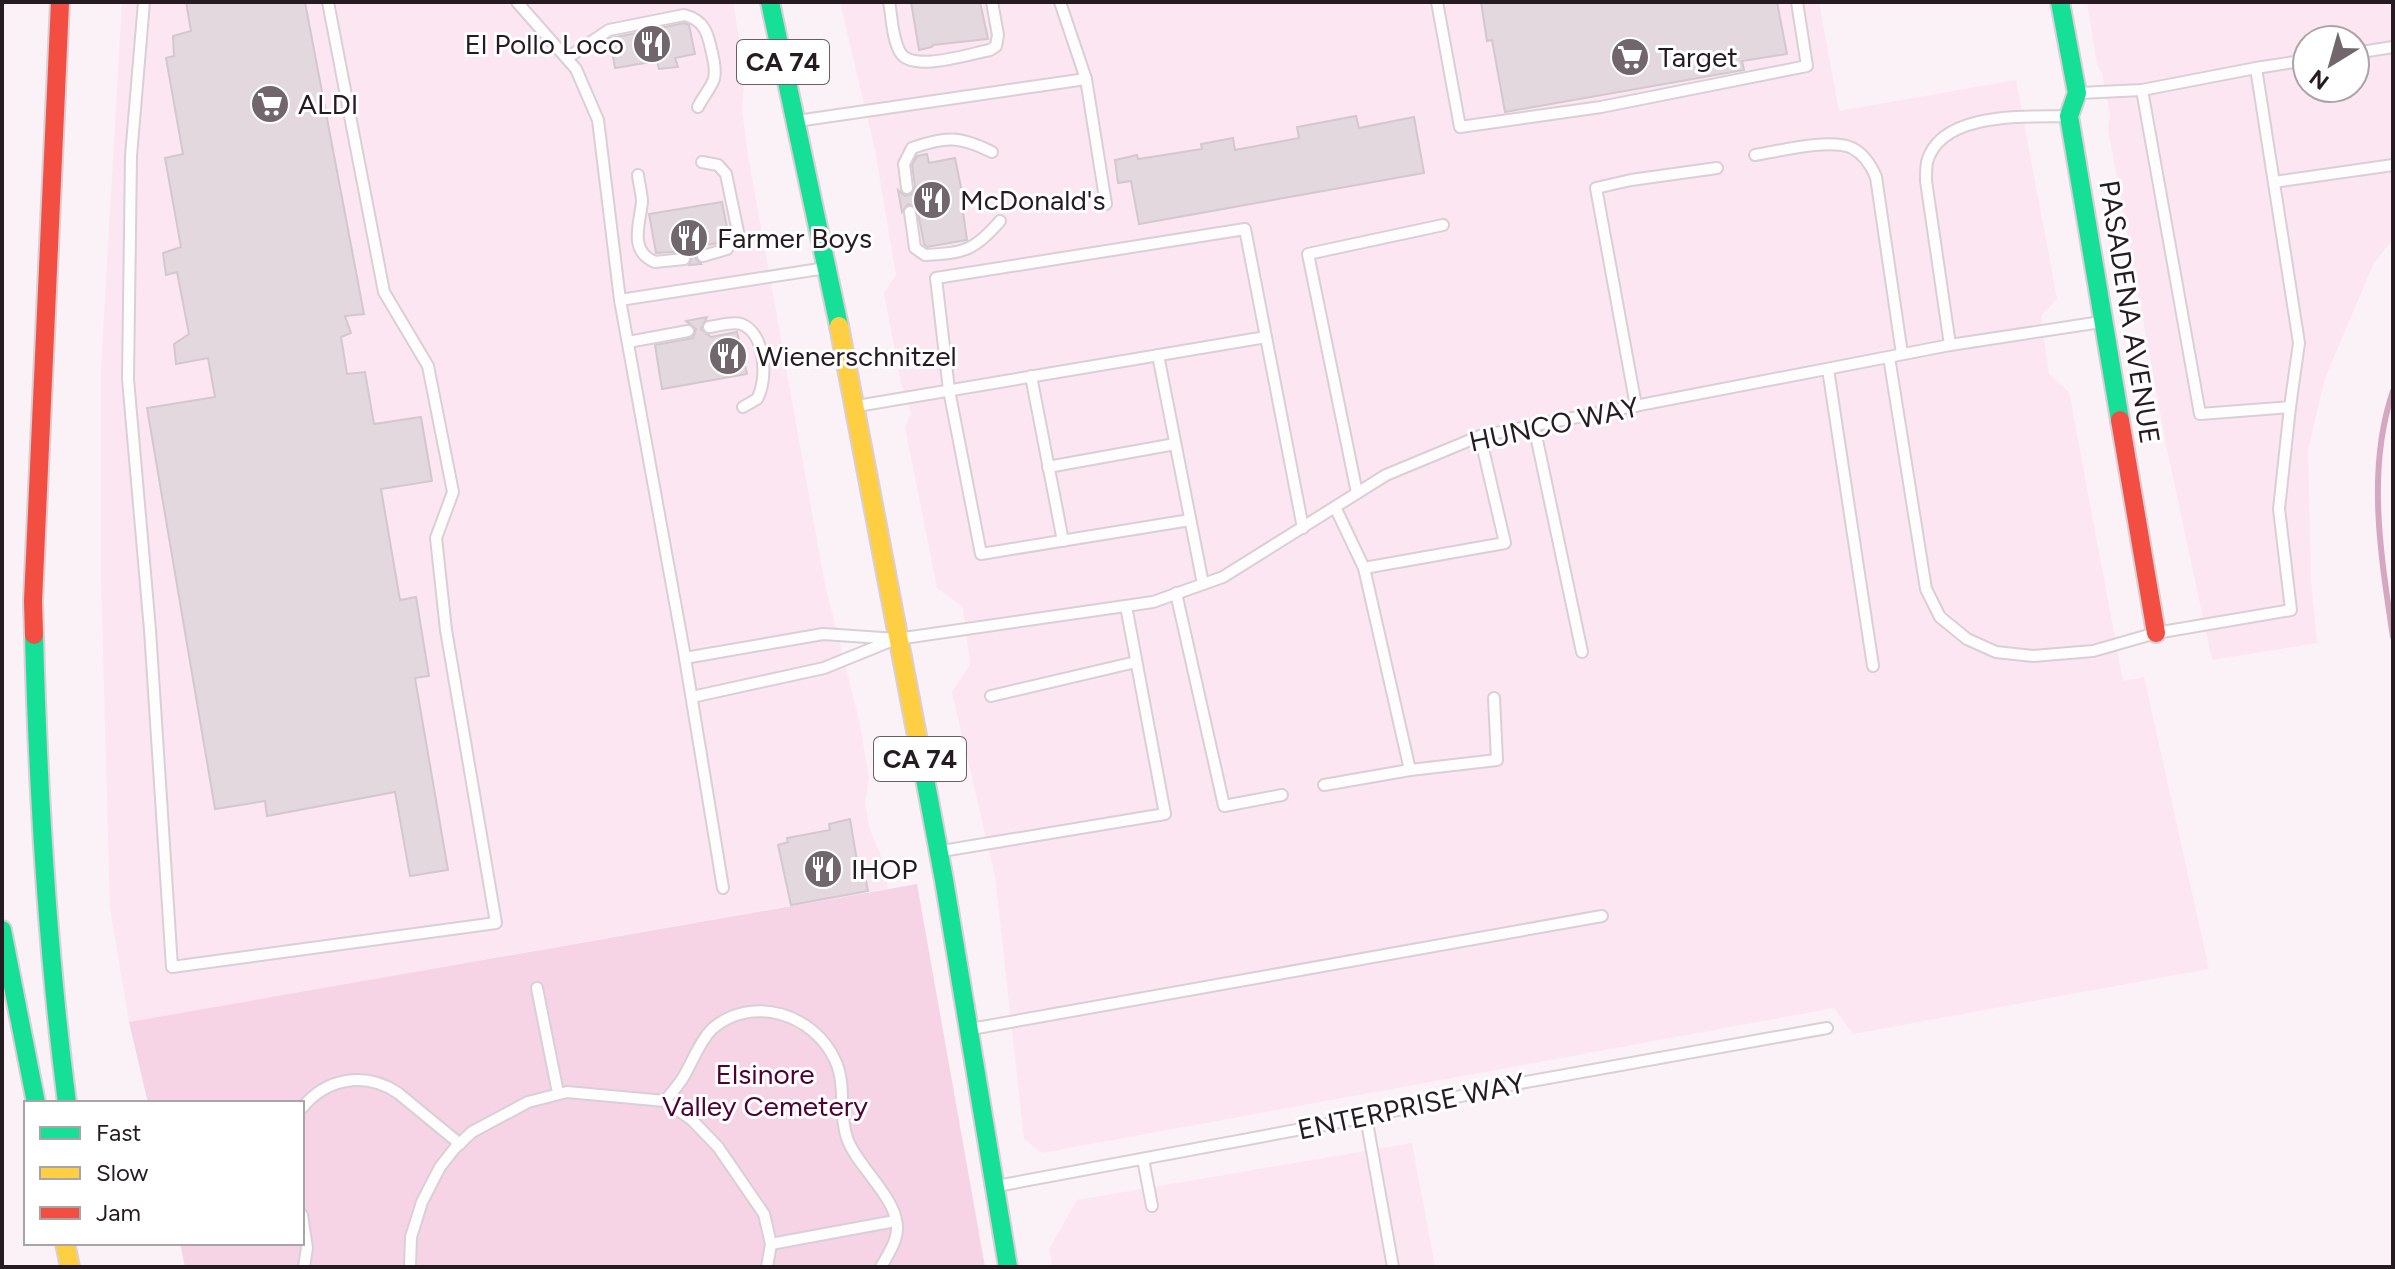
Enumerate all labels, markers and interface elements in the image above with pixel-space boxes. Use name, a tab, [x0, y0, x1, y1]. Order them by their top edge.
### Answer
restaurant icon: El Pollo Loco	[631, 23, 673, 65]
north arrow	[2291, 24, 2371, 104]
place label: El Pollo Loco	[465, 27, 624, 61]
supermarket icon: Target	[1609, 36, 1651, 78]
road number: CA 74	[737, 40, 829, 84]
place label: Target	[1658, 40, 1738, 74]
text: N	[2304, 64, 2334, 95]
supermarket icon: ALDI	[249, 83, 291, 125]
place label: ALDI	[298, 87, 358, 121]
street label: PASADENA AVENUE	[2092, 178, 2168, 446]
restaurant icon: McDonald's	[911, 179, 953, 221]
place label: McDonald's	[960, 183, 1105, 217]
restaurant icon: Farmer Boys	[668, 217, 710, 259]
place label: Farmer Boys	[717, 221, 872, 255]
restaurant icon: Wienerschnitzel	[707, 335, 749, 377]
place label: Wienerschnitzel	[756, 339, 957, 373]
street label: HUNCO WAY	[1466, 389, 1642, 459]
road number: CA 74	[874, 737, 966, 781]
restaurant icon: IHOP	[802, 848, 844, 890]
place label: IHOP	[851, 852, 918, 886]
park label: Elsinore Valley Cemetery	[662, 1057, 868, 1123]
street label: ENTERPRISE WAY	[1294, 1065, 1528, 1147]
legend	[24, 1101, 304, 1245]
text: Fast	[96, 1118, 141, 1147]
text: Slow	[96, 1158, 149, 1187]
text: Jam	[96, 1198, 141, 1227]

